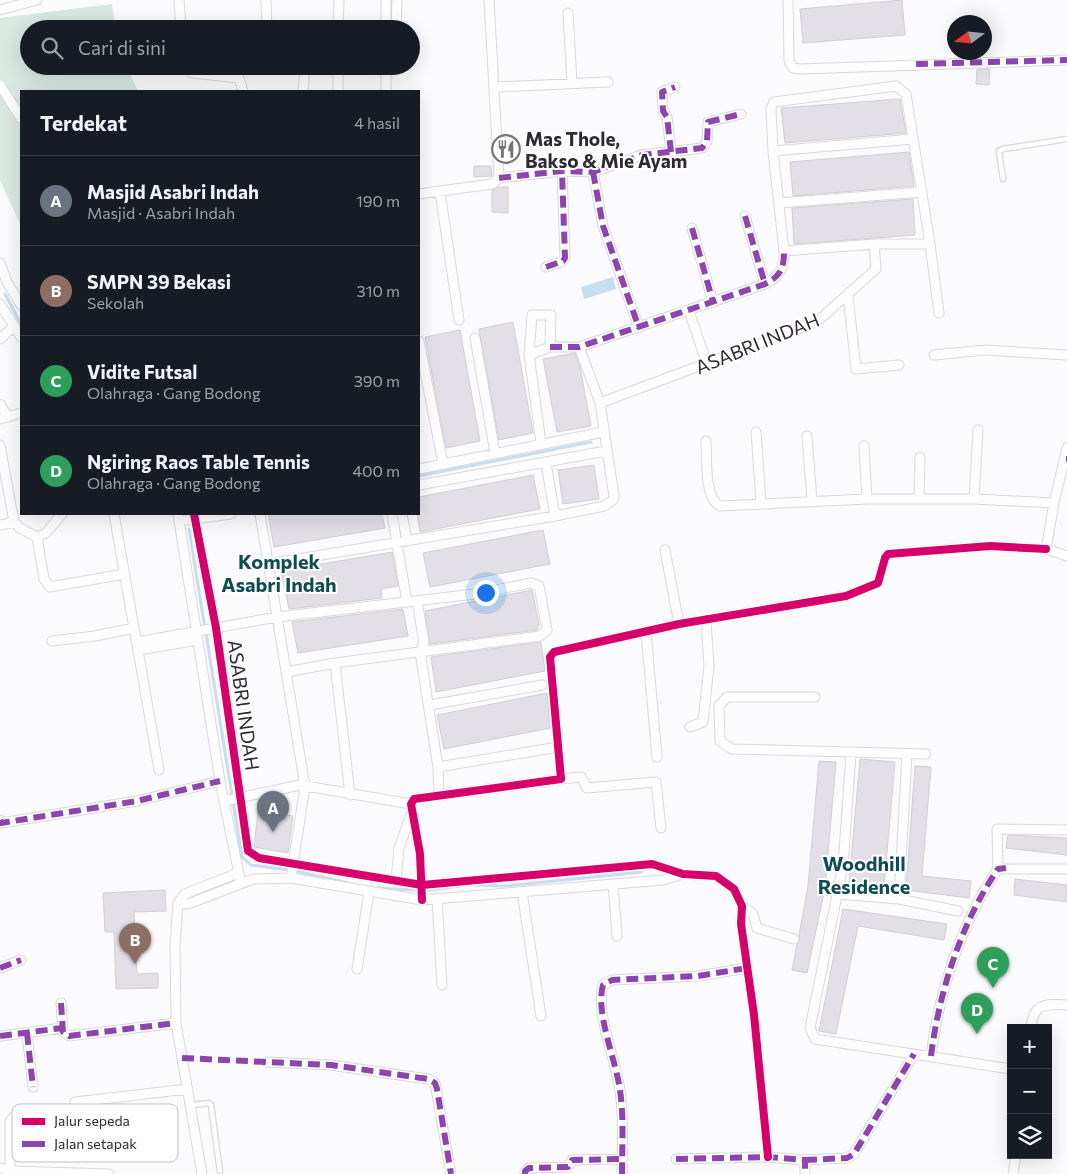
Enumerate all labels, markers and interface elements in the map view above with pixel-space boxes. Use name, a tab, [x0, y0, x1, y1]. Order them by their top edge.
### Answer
north arrow	[947, 15, 992, 60]
search box	[20, 20, 420, 75]
icon: search	[38, 34, 66, 62]
text: Cari di sini	[78, 36, 166, 59]
text: Terdekat	[40, 110, 127, 135]
text: 4 hasil	[354, 113, 400, 132]
place label: Mas Thole, Bakso & Mie Ayam	[525, 127, 687, 172]
restaurant icon: Mas Thole, Bakso & Mie Ayam	[491, 134, 521, 164]
text: Masjid Asabri Indah	[87, 180, 259, 203]
text: A	[50, 191, 62, 210]
text: 190 m	[356, 191, 400, 210]
text: Masjid · Asabri Indah	[87, 203, 235, 222]
text: SMPN 39 Bekasi	[87, 270, 231, 293]
text: B	[51, 281, 61, 300]
text: 310 m	[357, 281, 400, 300]
text: Sekolah	[87, 293, 144, 312]
street label: ASABRI INDAH	[692, 308, 822, 378]
text: Vidite Futsal	[87, 360, 198, 383]
text: C	[51, 371, 61, 390]
text: 390 m	[354, 371, 400, 390]
text: Olahraga · Gang Bodong	[87, 383, 261, 402]
text: Ngiring Raos Table Tennis	[87, 450, 310, 473]
text: D	[50, 461, 62, 480]
text: 400 m	[352, 461, 400, 480]
text: Olahraga · Gang Bodong	[87, 473, 261, 492]
district label: Komplek Asabri Indah	[221, 549, 337, 596]
your location	[473, 580, 499, 606]
street label: ASABRI INDAH	[223, 638, 265, 772]
pin: A	[257, 791, 289, 832]
district label: Woodhill Residence	[818, 851, 910, 898]
pin: B	[119, 923, 151, 964]
pin: C	[977, 947, 1009, 988]
pin: D	[961, 993, 993, 1034]
map controls	[1007, 1024, 1052, 1159]
button: +	[1007, 1024, 1052, 1069]
button: −	[1007, 1069, 1052, 1114]
legend	[12, 1104, 178, 1162]
text: Jalur sepeda	[54, 1112, 130, 1129]
button: layers	[1007, 1114, 1052, 1159]
text: Jalan setapak	[54, 1135, 137, 1152]

